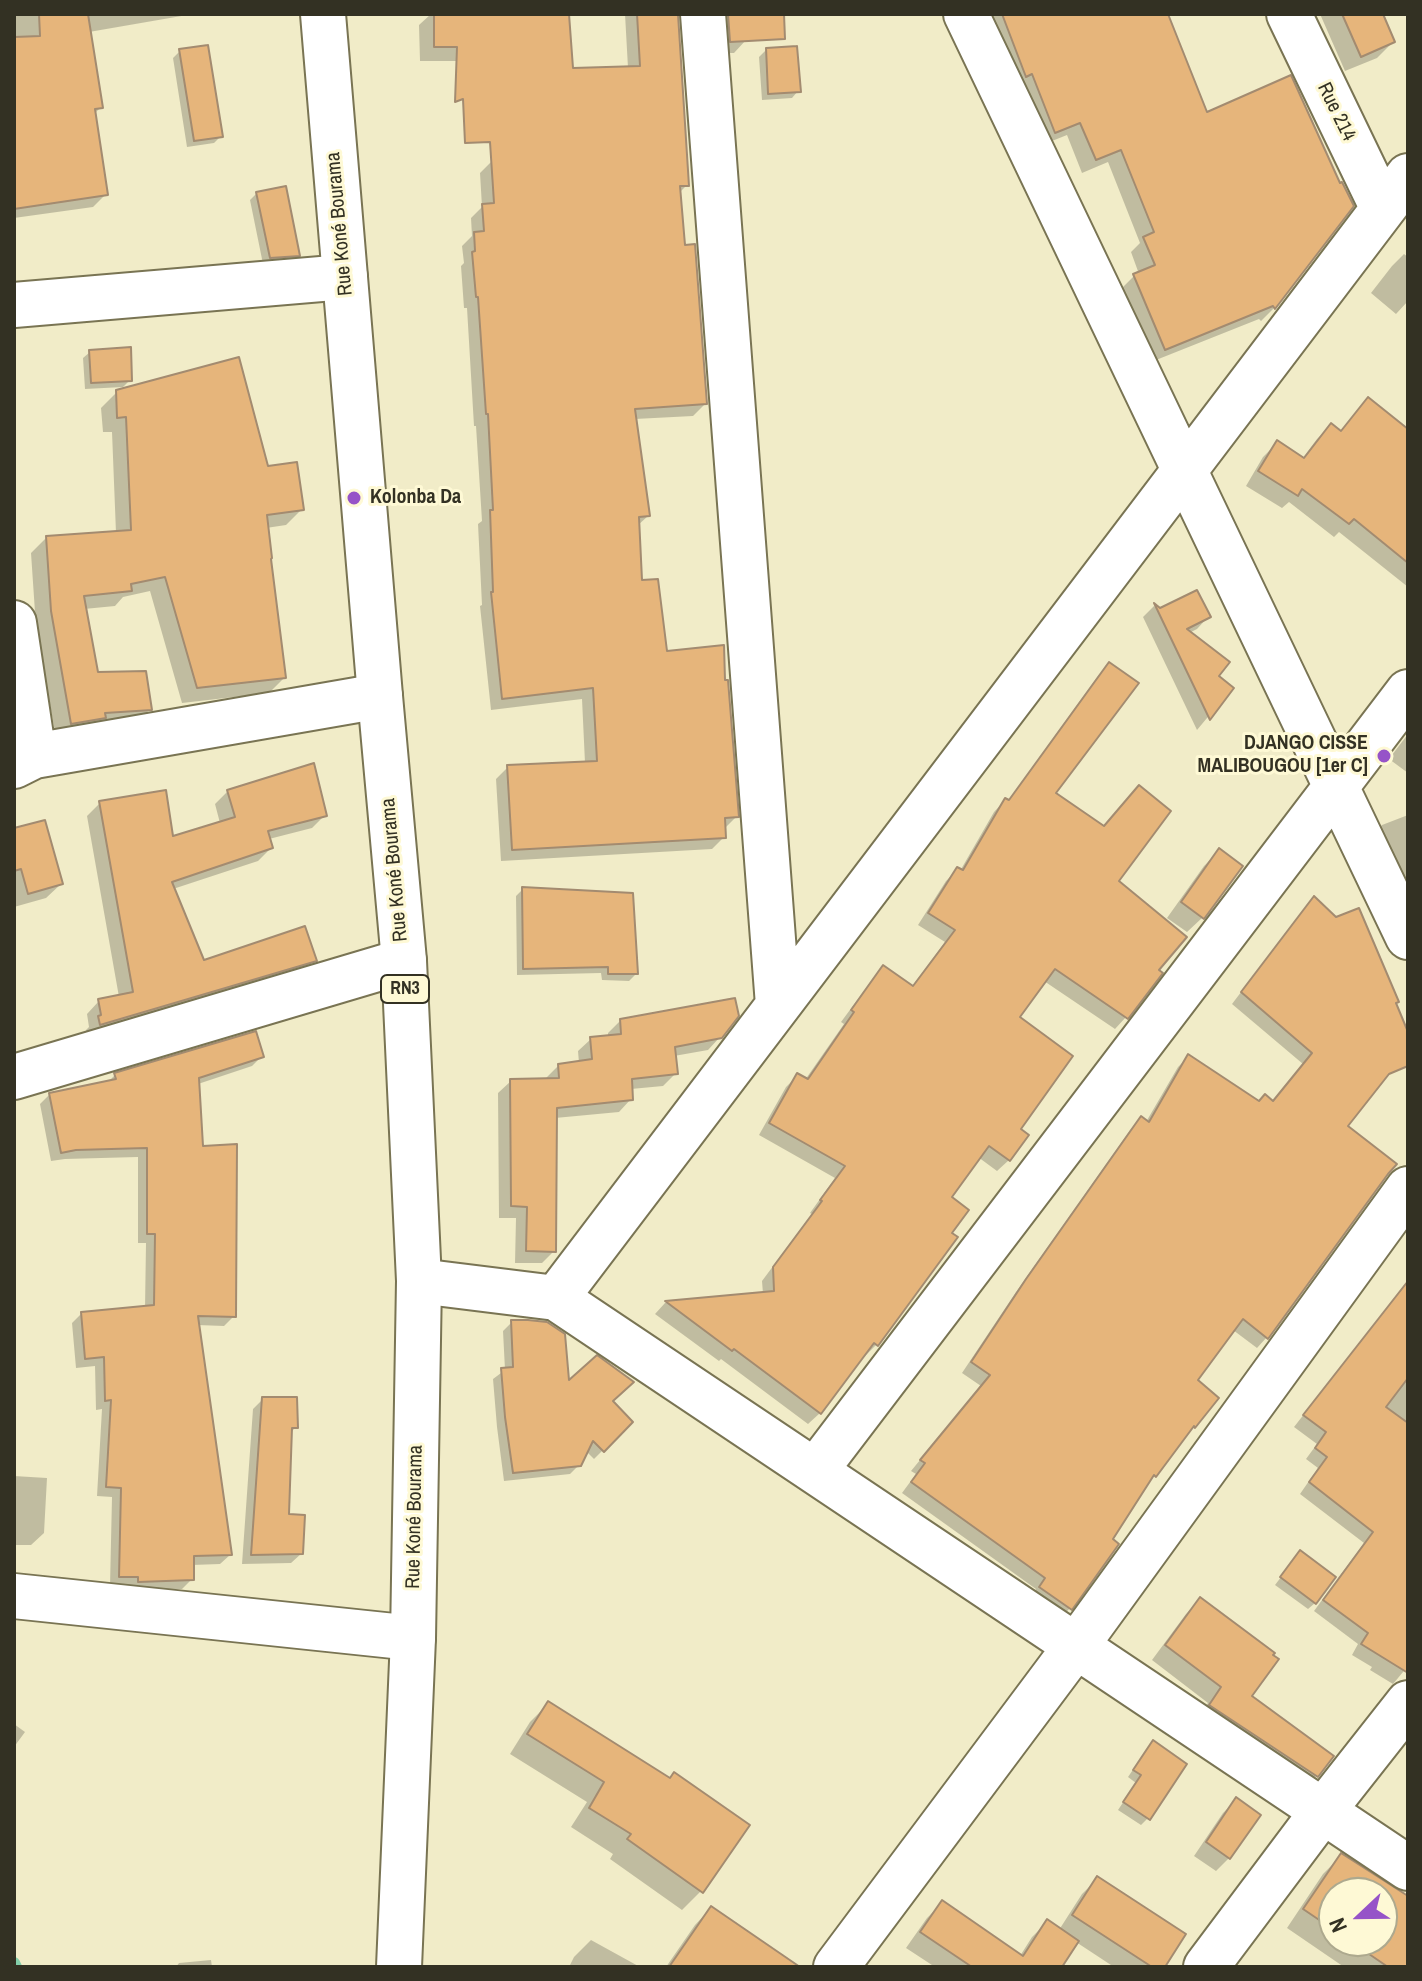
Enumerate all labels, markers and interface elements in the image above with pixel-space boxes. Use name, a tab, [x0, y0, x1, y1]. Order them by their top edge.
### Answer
street label: Rue 214	[1312, 79, 1360, 145]
street label: Rue Koné Bourama	[322, 151, 358, 297]
place label: Kolonba Da	[370, 486, 461, 510]
marker: Kolonba Da	[345, 489, 363, 507]
place label: DJANGO CISSE MALIBOUGOU [1er C]	[1198, 732, 1368, 779]
marker: DJANGO CISSE MALIBOUGOU [1er C]	[1375, 747, 1393, 765]
street label: Rue Koné Bourama	[377, 797, 413, 943]
road number: RN3	[381, 975, 429, 1003]
street label: Rue Koné Bourama	[402, 1445, 428, 1589]
north arrow	[1318, 1877, 1398, 1957]
text: N	[1321, 1914, 1354, 1937]

